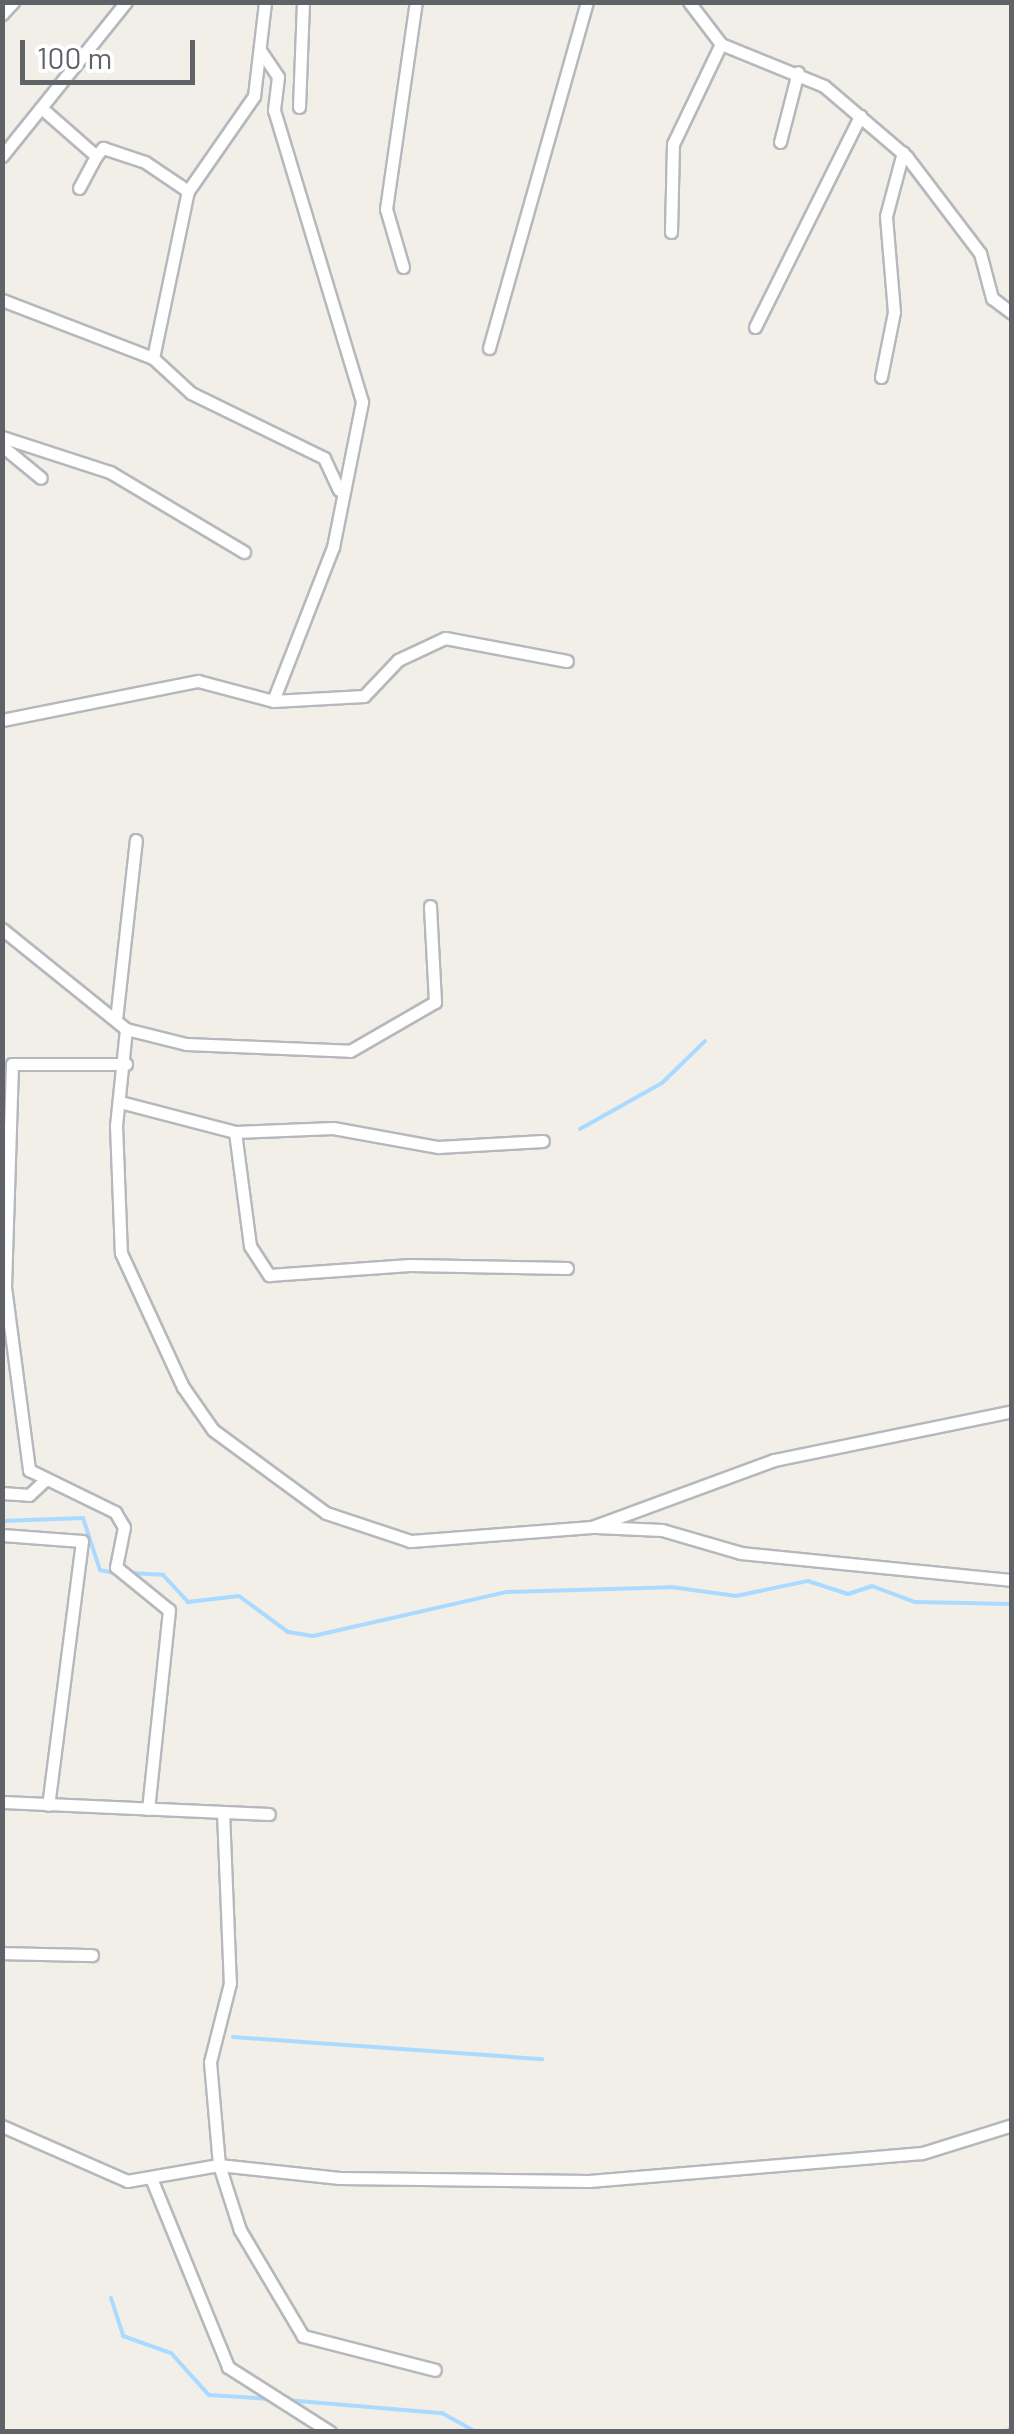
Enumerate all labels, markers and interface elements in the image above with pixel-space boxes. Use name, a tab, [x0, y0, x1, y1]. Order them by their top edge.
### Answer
scale bar	[25, 20, 200, 82]
text: 100 m	[37, 39, 112, 75]

